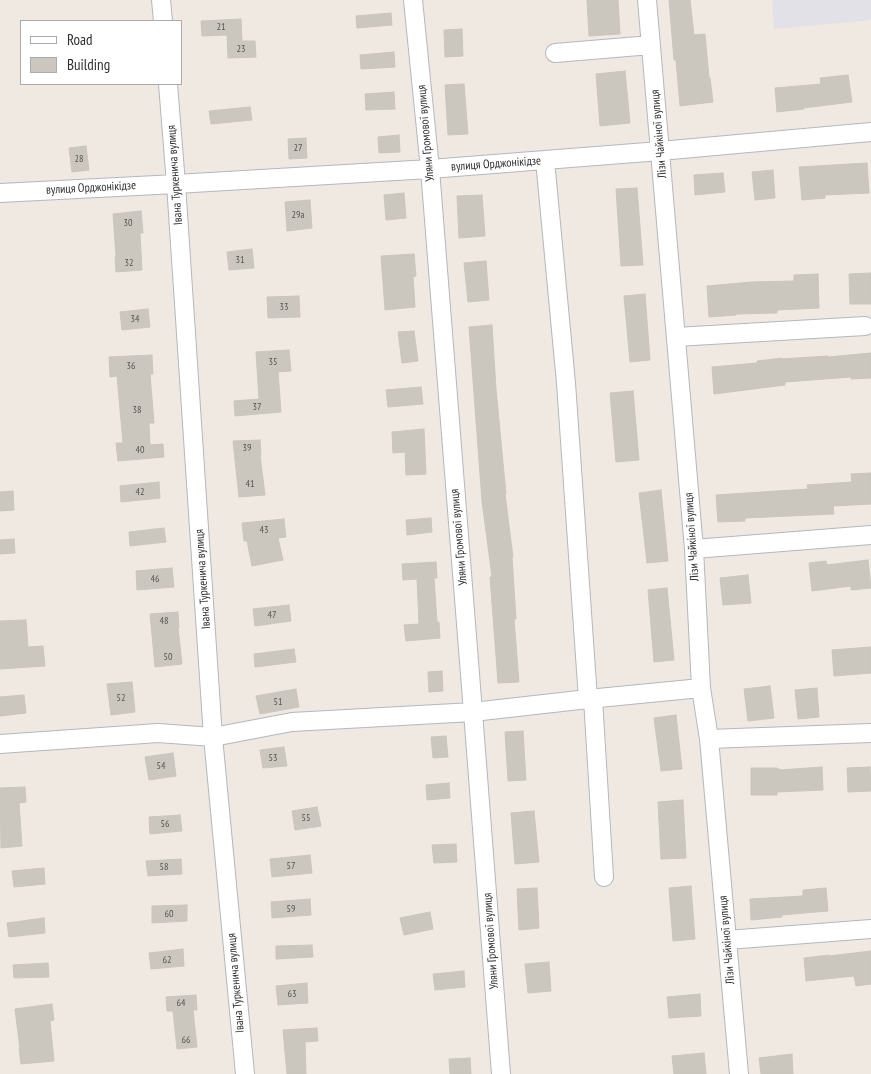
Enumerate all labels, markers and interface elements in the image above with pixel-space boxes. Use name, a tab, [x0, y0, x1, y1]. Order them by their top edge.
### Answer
legend	[20, 20, 182, 85]
house number: 21	[217, 21, 225, 33]
text: Road	[67, 30, 93, 49]
house number: 23	[237, 43, 245, 55]
text: Building	[67, 55, 110, 74]
street label: Уляни Громової вулиця	[415, 84, 437, 182]
street label: Лізи Чайкіної вулиця	[648, 89, 670, 179]
street label: Івана Туркенича вулиця	[164, 125, 186, 225]
house number: 27	[294, 142, 302, 154]
house number: 28	[75, 153, 83, 165]
street label: вулиця Орджонікідзе	[451, 154, 541, 174]
street label: вулиця Орджонікідзе	[46, 178, 136, 198]
house number: 29а	[292, 209, 304, 221]
house number: 30	[124, 217, 132, 229]
house number: 31	[236, 254, 244, 266]
house number: 32	[125, 257, 133, 269]
house number: 33	[280, 301, 288, 313]
house number: 34	[131, 313, 139, 325]
house number: 35	[269, 356, 277, 368]
house number: 36	[127, 360, 135, 372]
house number: 37	[253, 401, 261, 413]
house number: 38	[133, 404, 141, 416]
house number: 39	[243, 442, 251, 454]
house number: 40	[136, 444, 144, 456]
house number: 41	[246, 478, 254, 490]
house number: 42	[136, 486, 144, 498]
street label: Уляни Громової вулиця	[448, 488, 470, 586]
street label: Лізи Чайкіної вулиця	[682, 492, 702, 582]
house number: 43	[260, 524, 268, 536]
street label: Івана Туркенича вулиця	[192, 529, 214, 629]
house number: 46	[151, 573, 159, 585]
house number: 47	[268, 609, 276, 621]
house number: 48	[160, 615, 168, 627]
house number: 50	[164, 651, 172, 663]
house number: 52	[117, 692, 125, 704]
house number: 51	[274, 696, 282, 708]
house number: 53	[269, 752, 277, 764]
house number: 54	[157, 760, 165, 772]
house number: 55	[302, 812, 310, 824]
house number: 56	[161, 818, 169, 830]
house number: 57	[287, 860, 295, 872]
house number: 58	[160, 861, 168, 873]
street label: Уляни Громової вулиця	[480, 892, 502, 990]
street label: Лізи Чайкіної вулиця	[716, 895, 738, 985]
house number: 59	[287, 903, 295, 915]
house number: 60	[165, 908, 173, 920]
street label: Івана Туркенича вулиця	[224, 932, 248, 1034]
house number: 62	[163, 954, 171, 966]
house number: 63	[288, 988, 296, 1000]
house number: 64	[177, 997, 185, 1009]
house number: 66	[182, 1034, 190, 1046]

